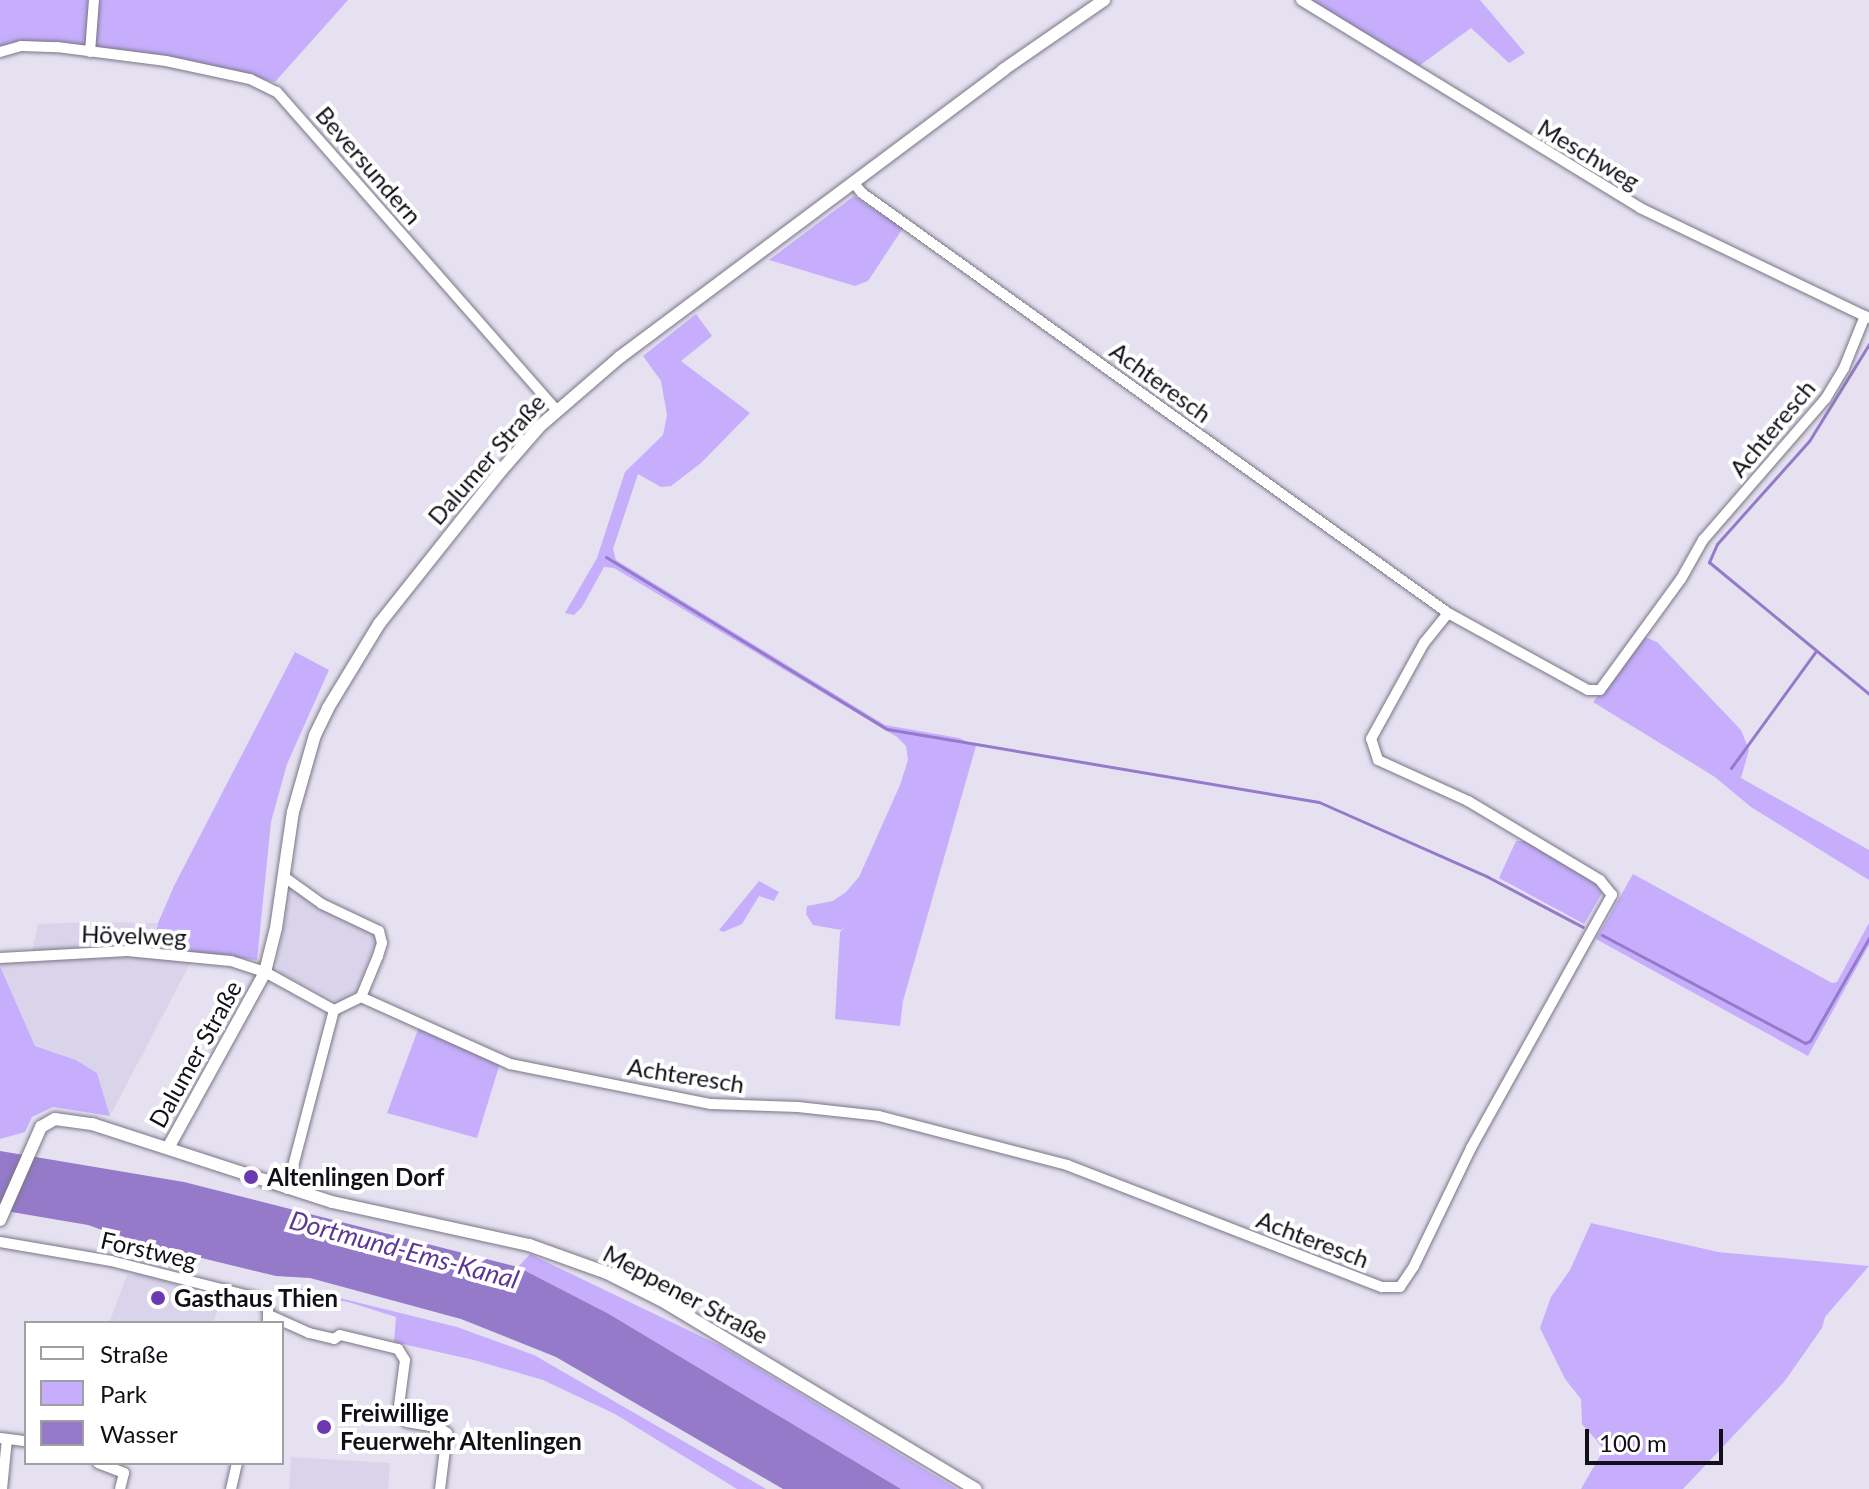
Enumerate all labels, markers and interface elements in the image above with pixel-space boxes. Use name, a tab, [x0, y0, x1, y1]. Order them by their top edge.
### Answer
street label: Beversundern	[310, 100, 428, 230]
street label: Meschweg	[1533, 112, 1645, 196]
street label: Achteresch	[1105, 336, 1217, 428]
street label: Achteresch	[1723, 374, 1821, 482]
street label: Dalumer Straße	[421, 388, 551, 530]
street label: Hövelweg	[81, 919, 187, 951]
street label: Dalumer Straße	[143, 975, 247, 1133]
street label: Achteresch	[625, 1052, 747, 1098]
place label: Altenlingen Dorf	[267, 1163, 444, 1191]
marker: Altenlingen Dorf	[242, 1168, 260, 1186]
water label: Dortmund-Ems-Kanal	[286, 1204, 522, 1296]
street label: Achteresch	[1253, 1204, 1373, 1274]
street label: Forstweg	[98, 1225, 200, 1275]
street label: Meppener Straße	[598, 1238, 774, 1350]
place label: Gasthaus Thien	[174, 1284, 339, 1312]
marker: Gasthaus Thien	[149, 1289, 167, 1307]
legend	[24, 1321, 284, 1465]
text: Straße	[100, 1339, 168, 1368]
text: Park	[100, 1379, 147, 1408]
place label: Freiwillige Feuerwehr Altenlingen	[340, 1399, 583, 1455]
scale bar	[1589, 1413, 1727, 1463]
marker: Freiwillige Feuerwehr Altenlingen	[315, 1418, 333, 1436]
text: Wasser	[100, 1419, 178, 1448]
text: 100 m	[1599, 1428, 1667, 1457]

